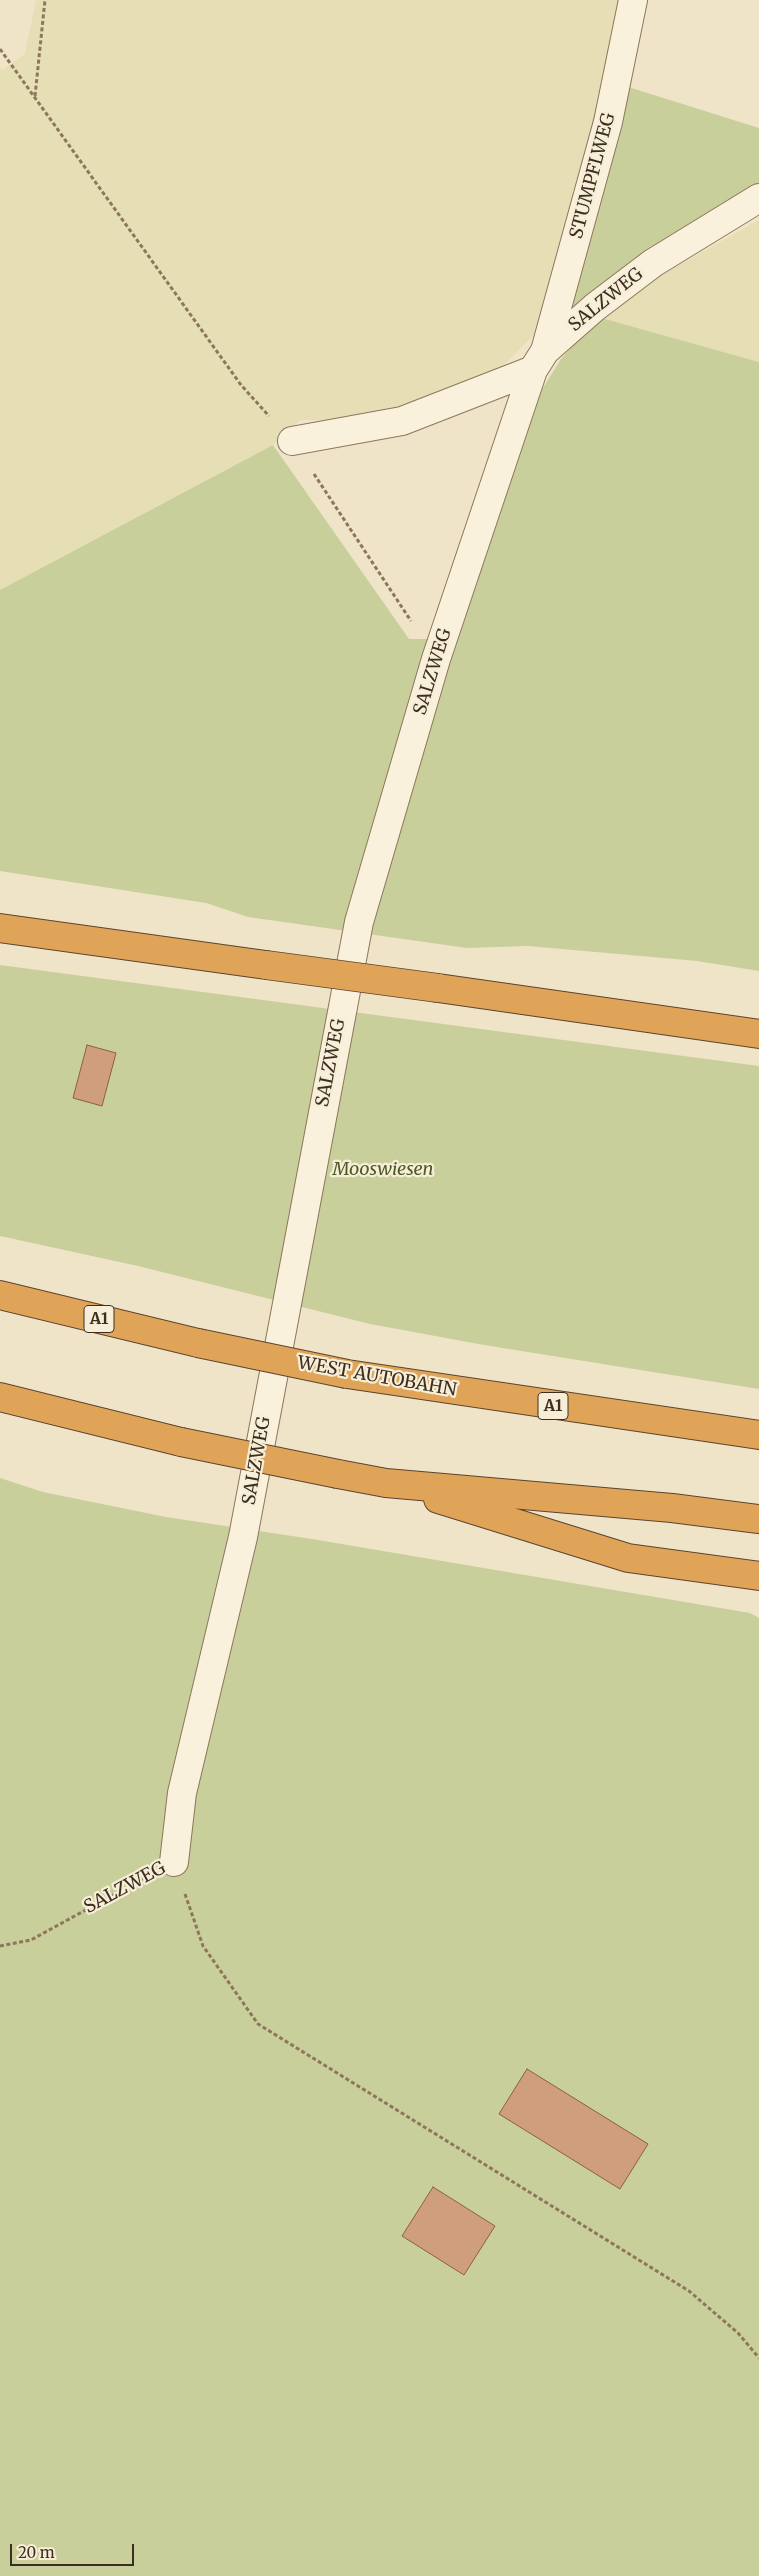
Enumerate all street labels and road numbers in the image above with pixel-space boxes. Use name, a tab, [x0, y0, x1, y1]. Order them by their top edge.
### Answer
street label: STUMPFLWEG	[566, 111, 620, 241]
street label: SALZWEG	[565, 264, 647, 336]
street label: SALZWEG	[410, 626, 456, 718]
street label: SALZWEG	[312, 1017, 350, 1109]
road number: A1	[84, 1306, 114, 1332]
street label: WEST AUTOBAHN	[296, 1352, 458, 1402]
road number: A1	[538, 1392, 568, 1420]
street label: SALZWEG	[239, 1415, 275, 1507]
street label: SALZWEG	[81, 1858, 169, 1918]

